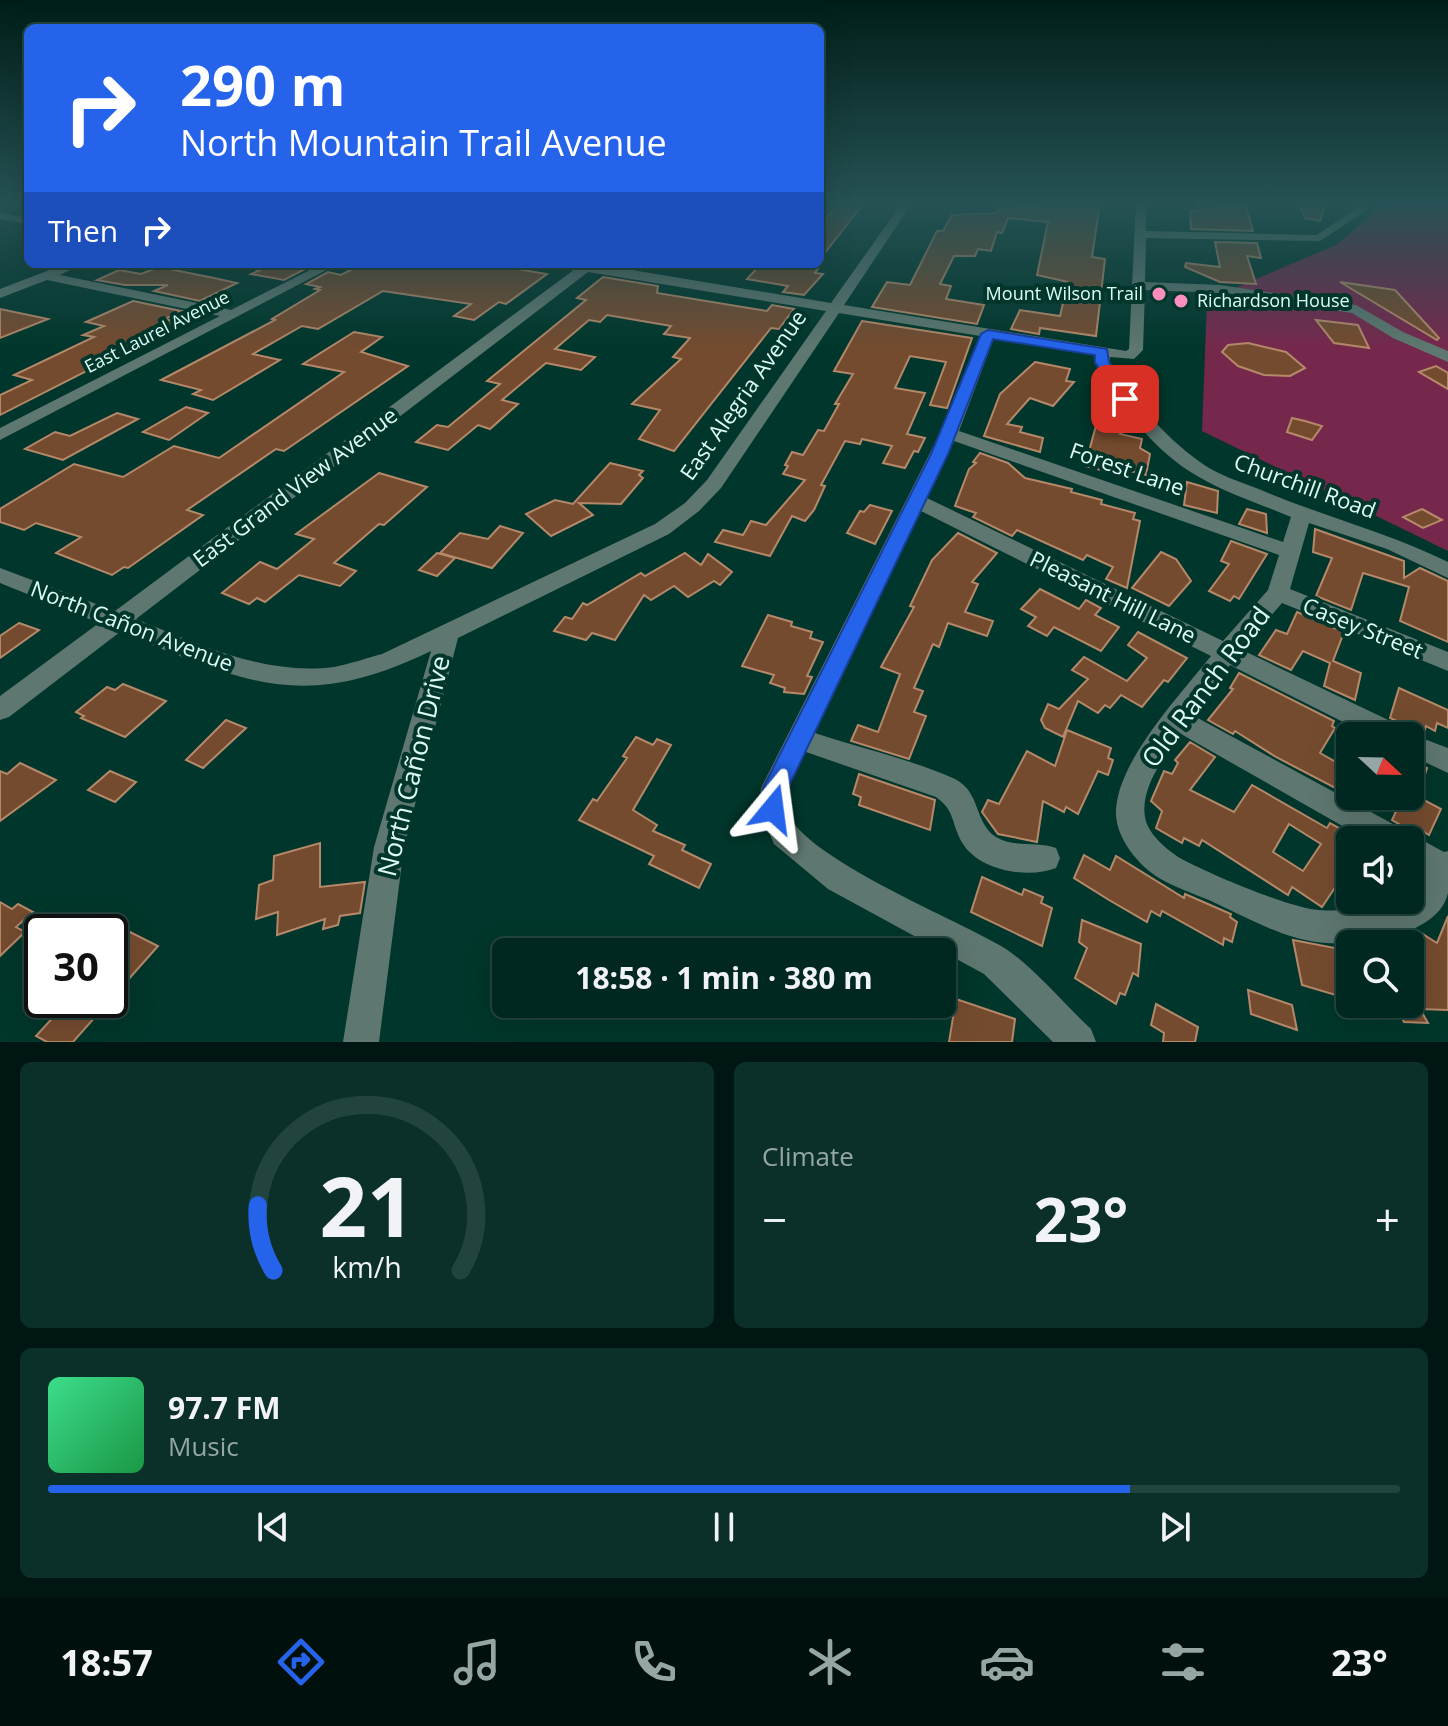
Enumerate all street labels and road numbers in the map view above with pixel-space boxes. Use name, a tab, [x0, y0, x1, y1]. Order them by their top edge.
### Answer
street label: East Laurel Avenue	[80, 284, 233, 378]
street label: East Alegria Avenue	[672, 303, 812, 485]
street label: East Grand View Avenue	[186, 399, 403, 573]
street label: Forest Lane	[1066, 434, 1189, 502]
street label: Churchill Road	[1230, 446, 1380, 525]
street label: Pleasant Hill Lane	[1025, 543, 1201, 649]
street label: North Cañon Avenue	[27, 573, 238, 677]
street label: Casey Street	[1299, 589, 1428, 665]
street label: Old Ranch Road	[1133, 598, 1278, 774]
street label: North Cañon Drive	[368, 651, 458, 880]

